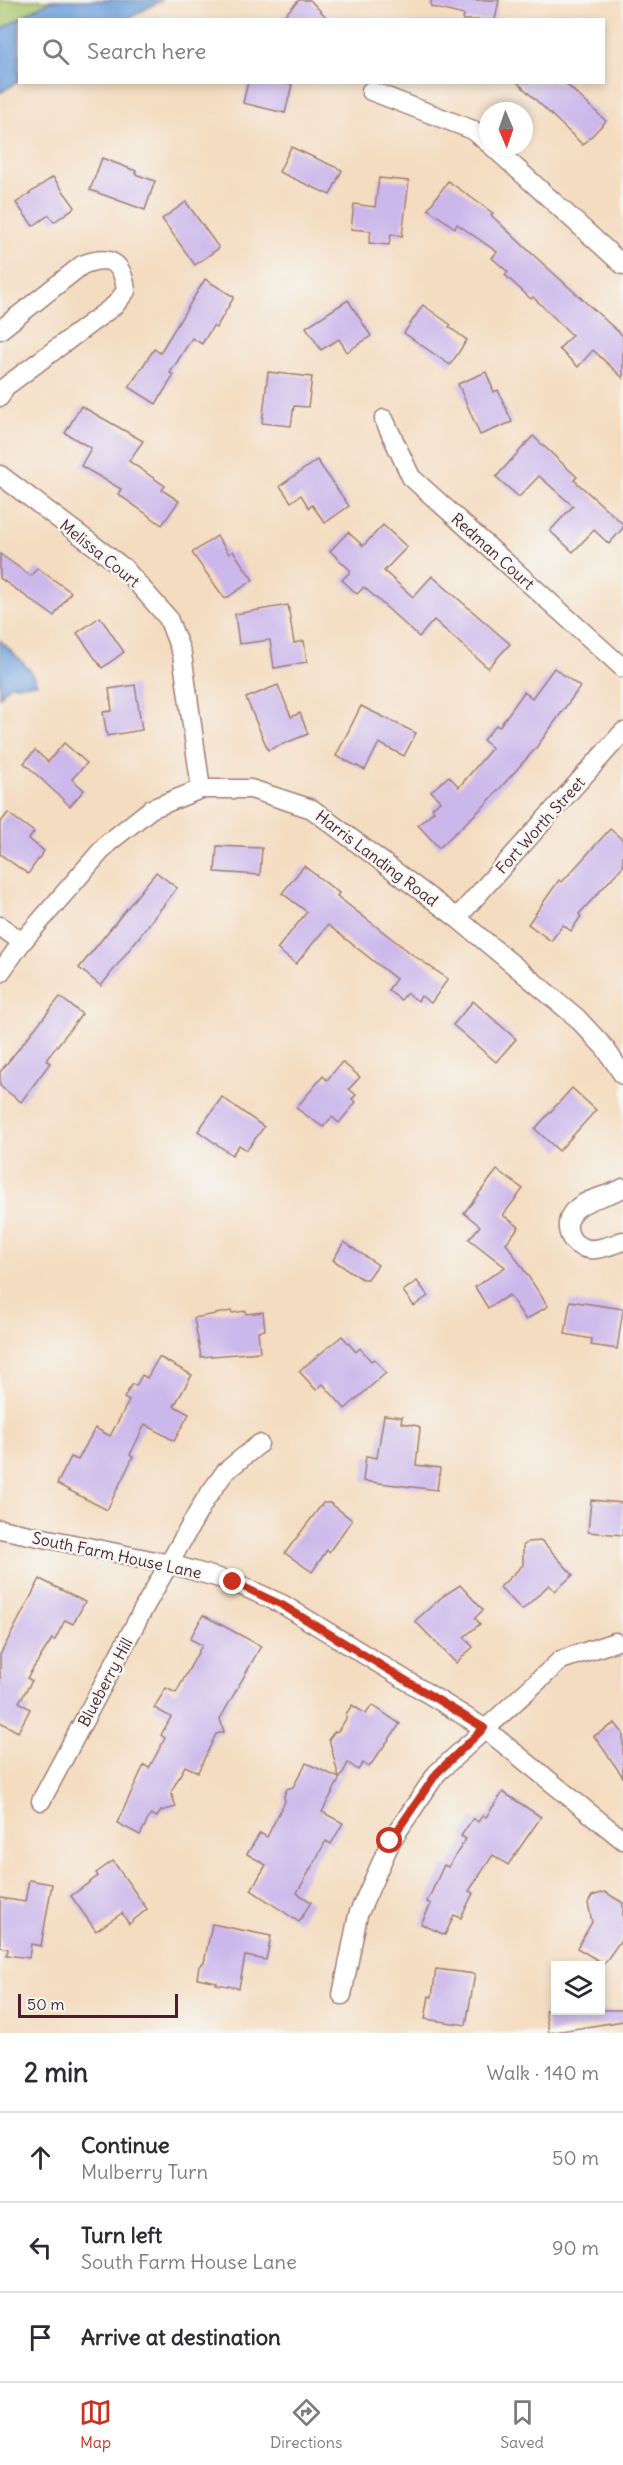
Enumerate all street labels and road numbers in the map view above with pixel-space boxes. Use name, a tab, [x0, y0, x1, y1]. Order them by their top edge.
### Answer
street label: Redman Court	[447, 509, 539, 594]
street label: Melissa Court	[56, 515, 144, 592]
street label: Fort Worth Street	[491, 772, 589, 878]
street label: Harris Landing Road	[312, 806, 442, 910]
street label: South Farm House Lane	[30, 1527, 204, 1583]
street label: Blueberry Hill	[73, 1634, 137, 1730]

